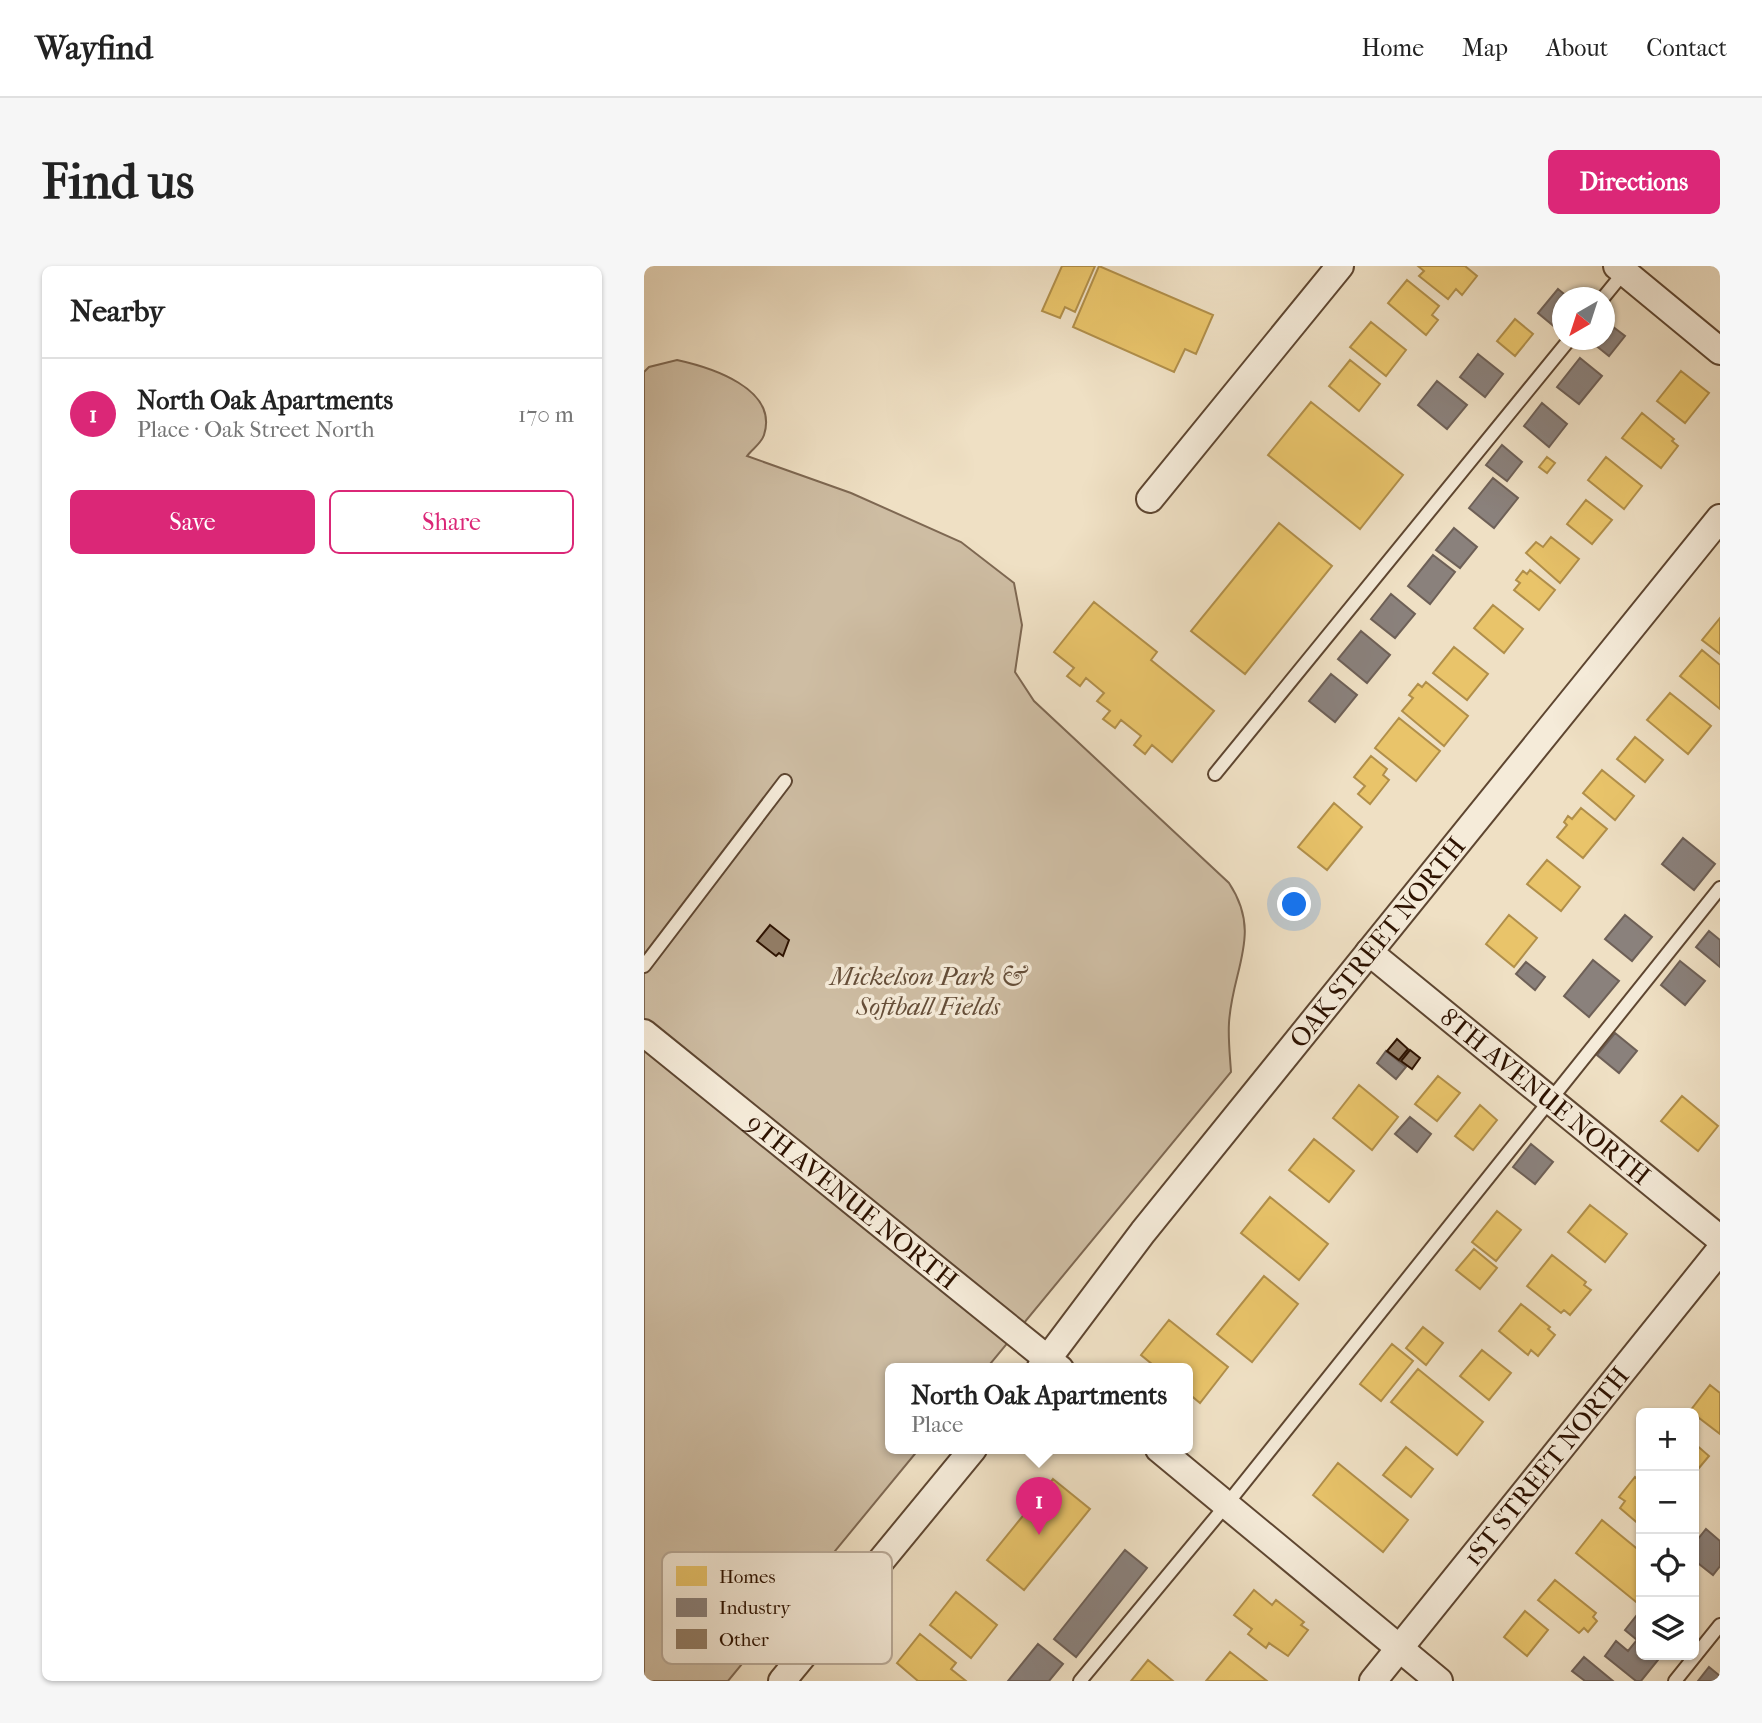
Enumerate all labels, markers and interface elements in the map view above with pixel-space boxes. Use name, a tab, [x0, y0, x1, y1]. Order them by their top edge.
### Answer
text: Wayfind	[35, 29, 153, 68]
text: Home	[1362, 34, 1424, 62]
text: Map	[1462, 34, 1508, 62]
text: About	[1546, 34, 1608, 62]
text: Contact	[1646, 34, 1727, 62]
button: Directions	[1548, 150, 1720, 214]
text: Find us	[42, 153, 194, 211]
north arrow	[1552, 287, 1615, 350]
text: Nearby	[70, 294, 165, 329]
text: North Oak Apartments	[137, 385, 393, 416]
text: 1	[89, 401, 97, 428]
text: 170 m	[518, 401, 574, 428]
text: Place · Oak Street North	[137, 416, 375, 443]
button: Save	[70, 490, 315, 554]
button: Share	[329, 490, 574, 554]
street label: OAK STREET NORTH	[1283, 831, 1472, 1054]
your location	[1277, 887, 1311, 921]
park label: Mickelson Park & Softball Fields	[828, 961, 1029, 1022]
street label: 8TH AVENUE NORTH	[1434, 1001, 1657, 1191]
street label: 9TH AVENUE NORTH	[741, 1107, 964, 1296]
street label: 1ST STREET NORTH	[1457, 1360, 1635, 1572]
popup	[885, 1363, 1193, 1454]
text: North Oak Apartments	[911, 1380, 1167, 1411]
map controls	[1636, 1408, 1699, 1660]
button: +	[1636, 1408, 1699, 1471]
text: Place	[911, 1411, 963, 1438]
button: −	[1636, 1471, 1699, 1534]
pin: 1	[1016, 1477, 1062, 1535]
button: locate	[1636, 1534, 1699, 1597]
legend	[662, 1552, 892, 1664]
text: Homes	[719, 1566, 775, 1588]
text: Industry	[719, 1597, 791, 1619]
button: layers	[1636, 1597, 1699, 1660]
text: Other	[719, 1629, 770, 1651]

